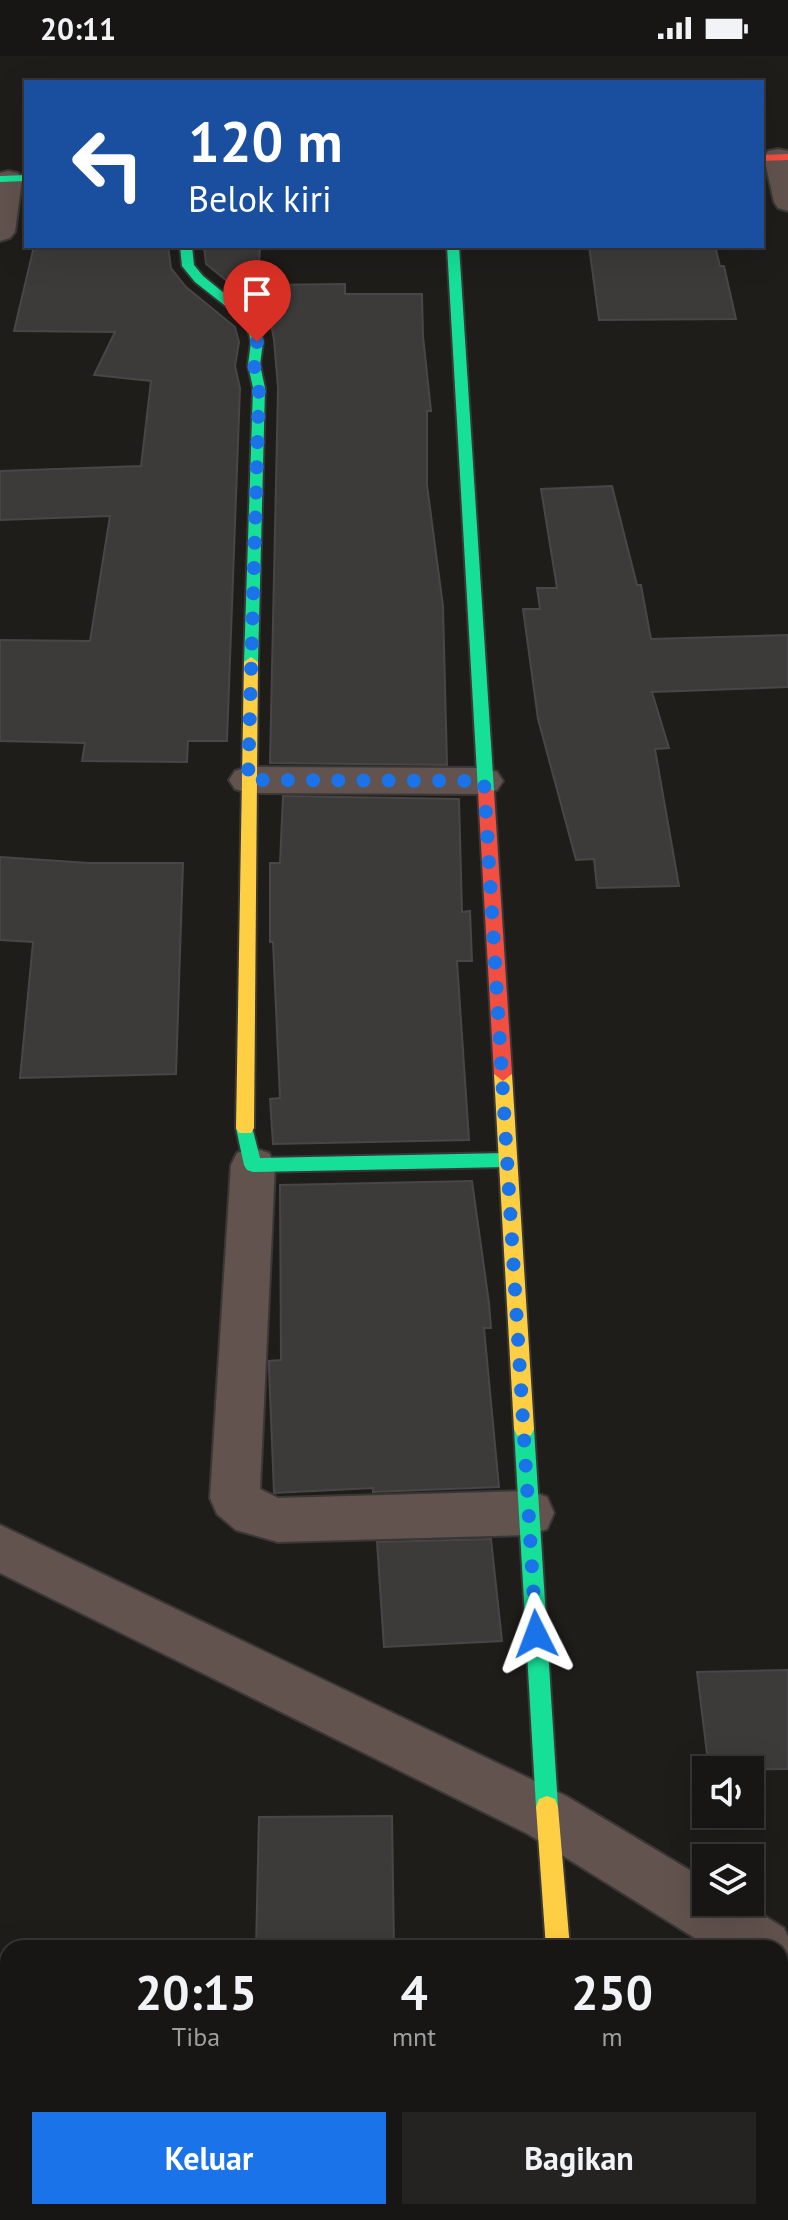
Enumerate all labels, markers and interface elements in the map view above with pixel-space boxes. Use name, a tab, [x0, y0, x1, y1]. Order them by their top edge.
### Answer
text: 20:11	[40, 9, 116, 48]
text: 120 m	[188, 105, 343, 177]
icon: left	[56, 112, 160, 216]
text: Belok kiri	[188, 175, 332, 222]
pin	[223, 260, 291, 342]
icon: arrive	[235, 272, 279, 316]
position arrow	[494, 1592, 578, 1676]
map controls	[692, 1756, 764, 1916]
button: sound	[692, 1756, 764, 1828]
button: layers	[692, 1844, 764, 1916]
text: 20:15	[135, 1961, 257, 2023]
text: 4	[400, 1961, 428, 2023]
text: 250	[571, 1961, 653, 2023]
text: Tiba	[172, 2020, 220, 2053]
text: mnt	[392, 2020, 436, 2053]
text: m	[601, 2020, 623, 2053]
button: Keluar	[32, 2112, 386, 2204]
button: Bagikan	[402, 2112, 756, 2204]

